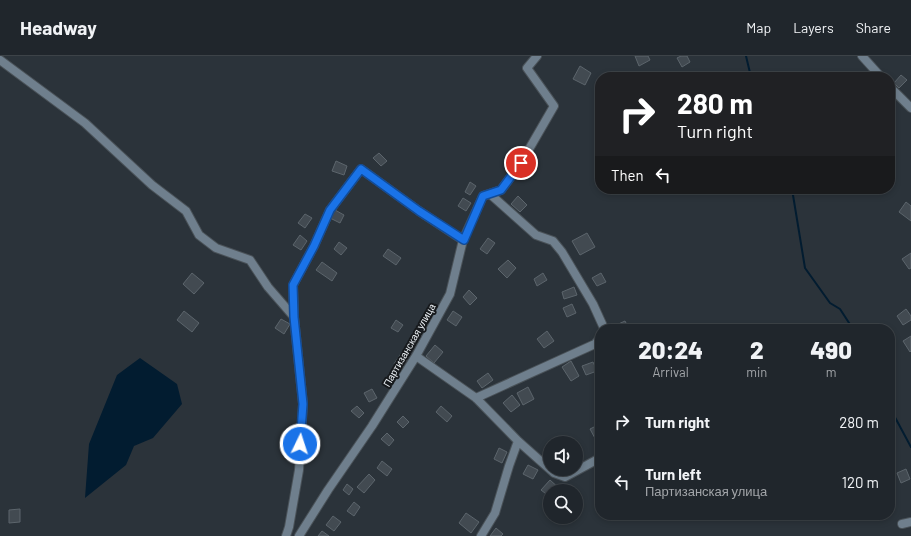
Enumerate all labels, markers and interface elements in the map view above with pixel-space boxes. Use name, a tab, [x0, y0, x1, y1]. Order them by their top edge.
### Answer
text: Headway	[20, 16, 97, 39]
text: Map	[746, 19, 771, 36]
text: Layers	[793, 19, 834, 36]
text: Share	[856, 19, 891, 36]
text: 280 m	[677, 86, 753, 120]
icon: right	[611, 88, 663, 140]
text: Turn right	[677, 120, 753, 142]
pin	[504, 146, 538, 180]
icon: arrive	[510, 152, 532, 174]
icon: left	[652, 164, 674, 186]
text: Then	[611, 166, 644, 184]
street label: Партизанская улица	[380, 301, 438, 389]
text: 20:24	[638, 335, 703, 364]
text: 2	[750, 335, 764, 364]
text: 490	[810, 335, 852, 364]
text: Arrival	[652, 364, 689, 380]
text: min	[746, 364, 767, 380]
text: m	[826, 364, 836, 380]
icon: right	[611, 411, 633, 433]
text: Turn right	[645, 413, 710, 431]
text: 280 m	[839, 413, 879, 431]
position arrow	[279, 423, 321, 465]
map controls	[543, 436, 583, 524]
button: sound	[543, 436, 583, 476]
text: Turn left	[645, 465, 701, 483]
icon: left	[611, 471, 633, 493]
text: 120 m	[842, 473, 879, 491]
text: Партизанская улица	[645, 483, 767, 499]
button: search	[543, 484, 583, 524]

